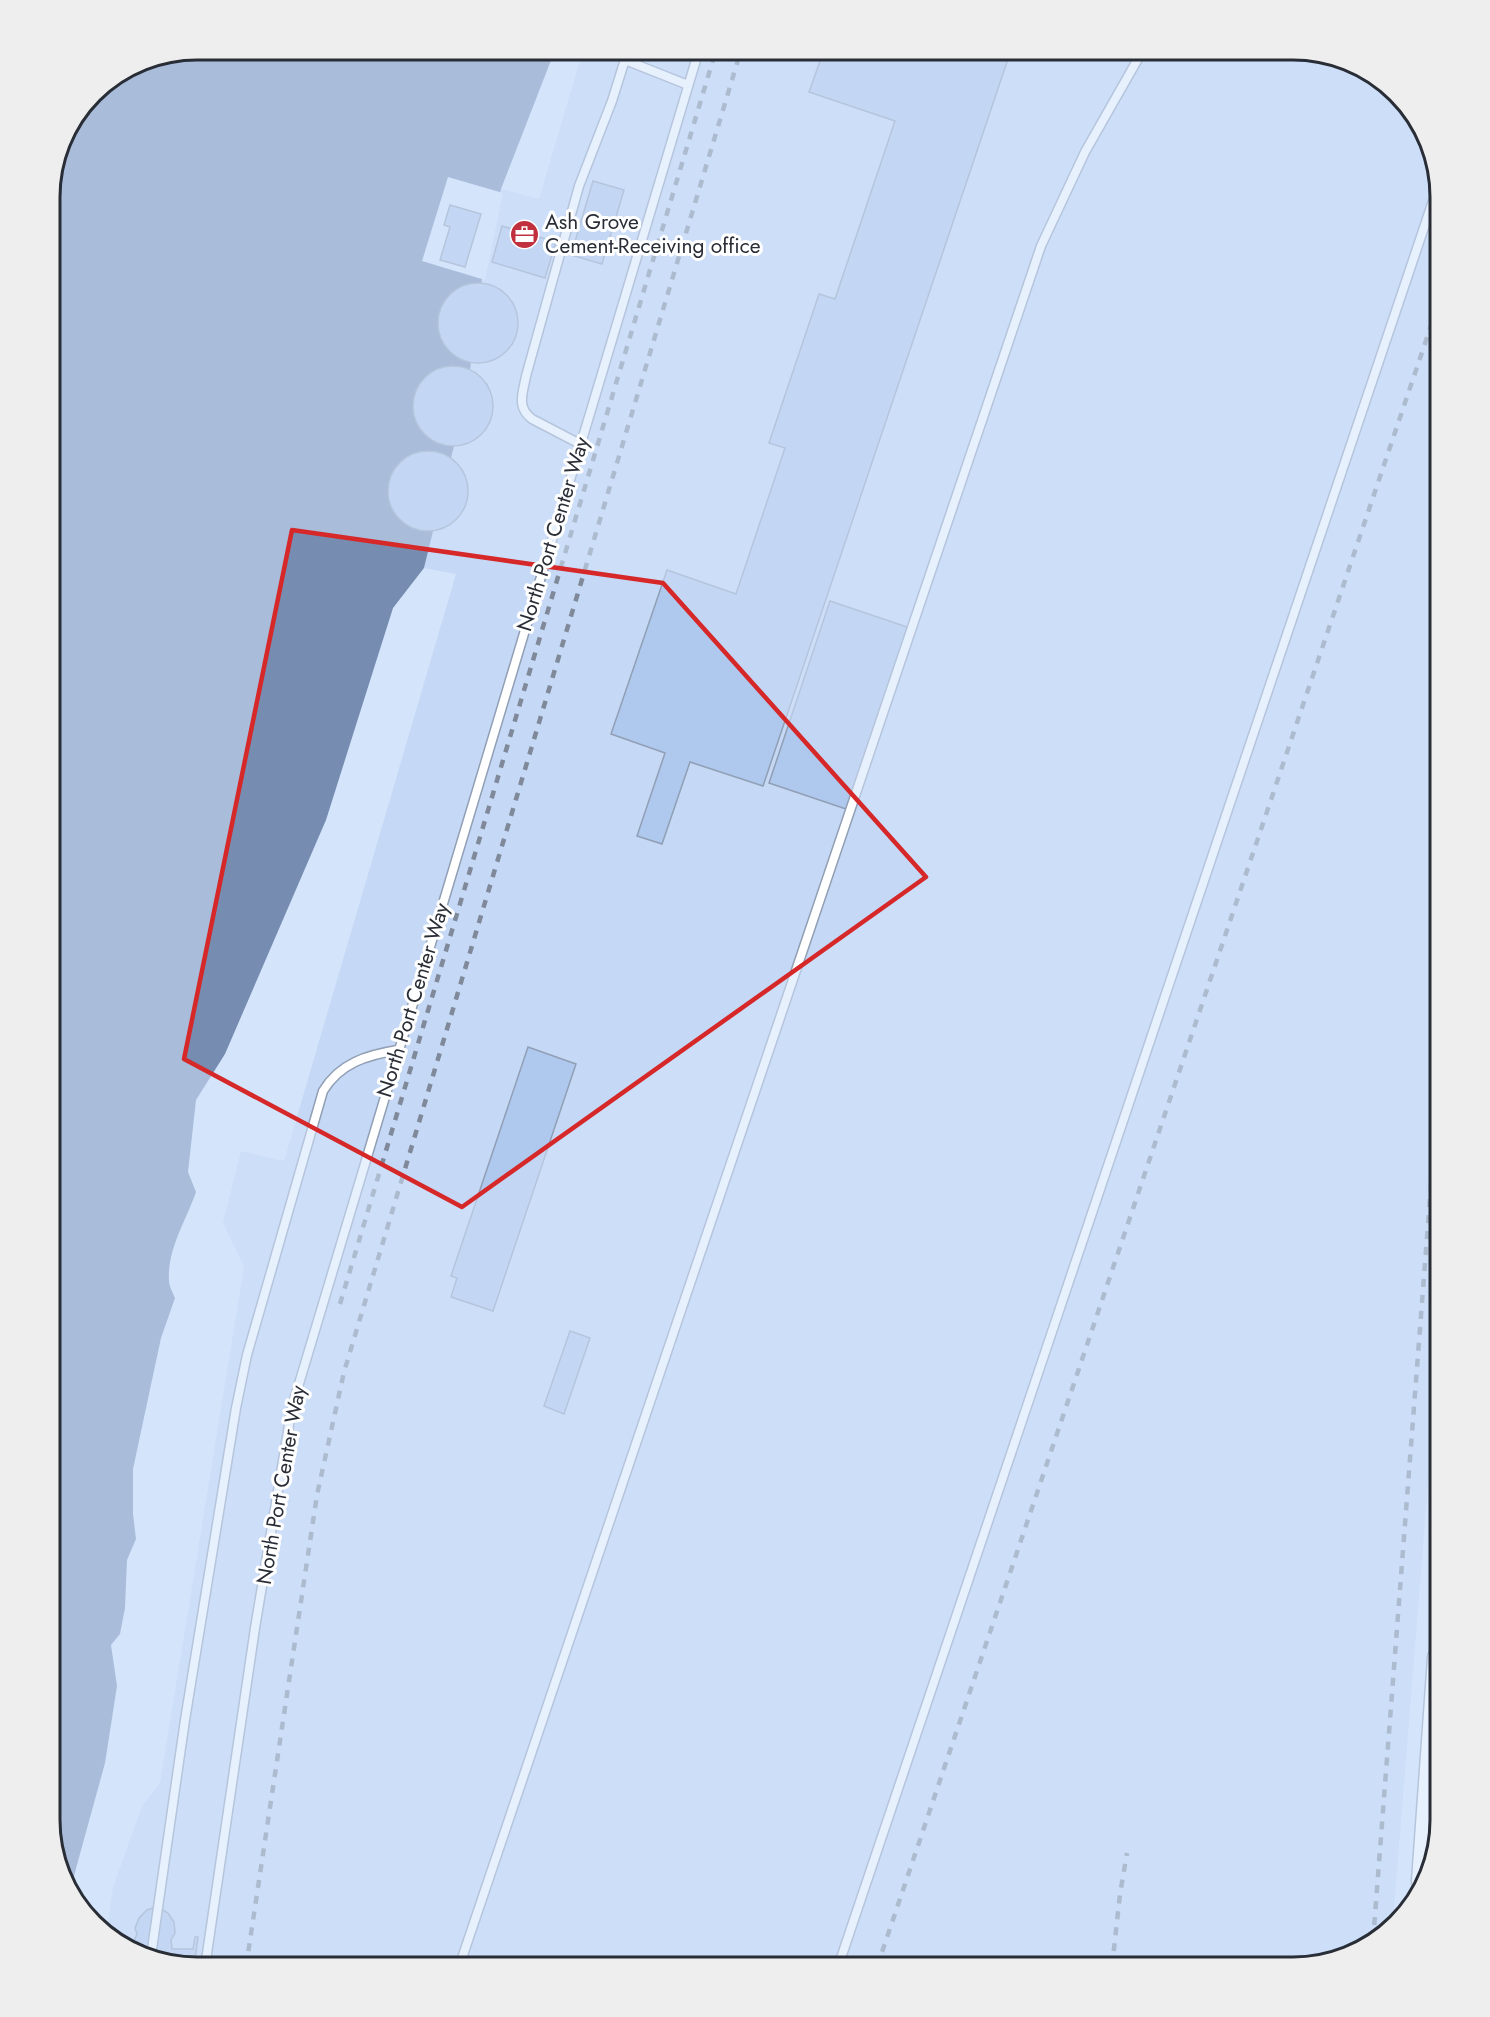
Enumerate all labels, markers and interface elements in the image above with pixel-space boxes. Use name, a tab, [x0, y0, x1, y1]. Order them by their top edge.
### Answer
place label: Ash Grove Cement-Receiving office	[545, 207, 761, 261]
office icon: Ash Grove Cement-Receiving office	[508, 218, 540, 250]
street label: North Port Center Way	[509, 432, 597, 635]
street label: North Port Center Way	[369, 898, 457, 1101]
street label: North Port Center Way	[249, 1382, 313, 1587]

